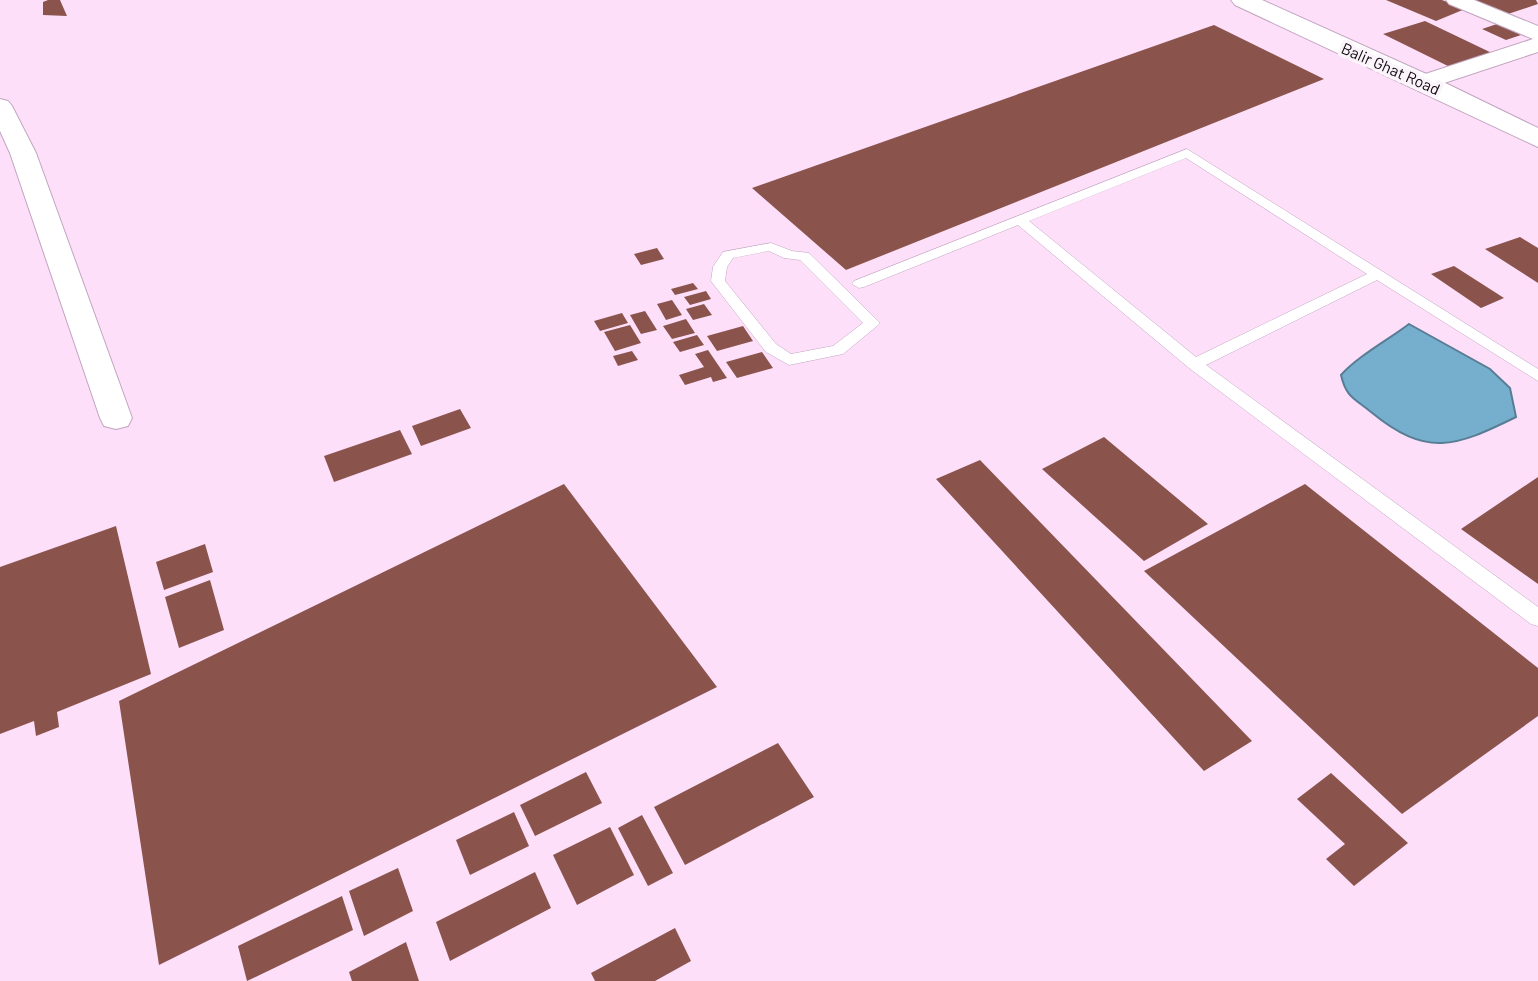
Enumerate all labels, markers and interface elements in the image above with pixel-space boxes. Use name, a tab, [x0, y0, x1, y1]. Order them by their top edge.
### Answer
street label: Balir Ghat Road	[1339, 38, 1443, 98]

